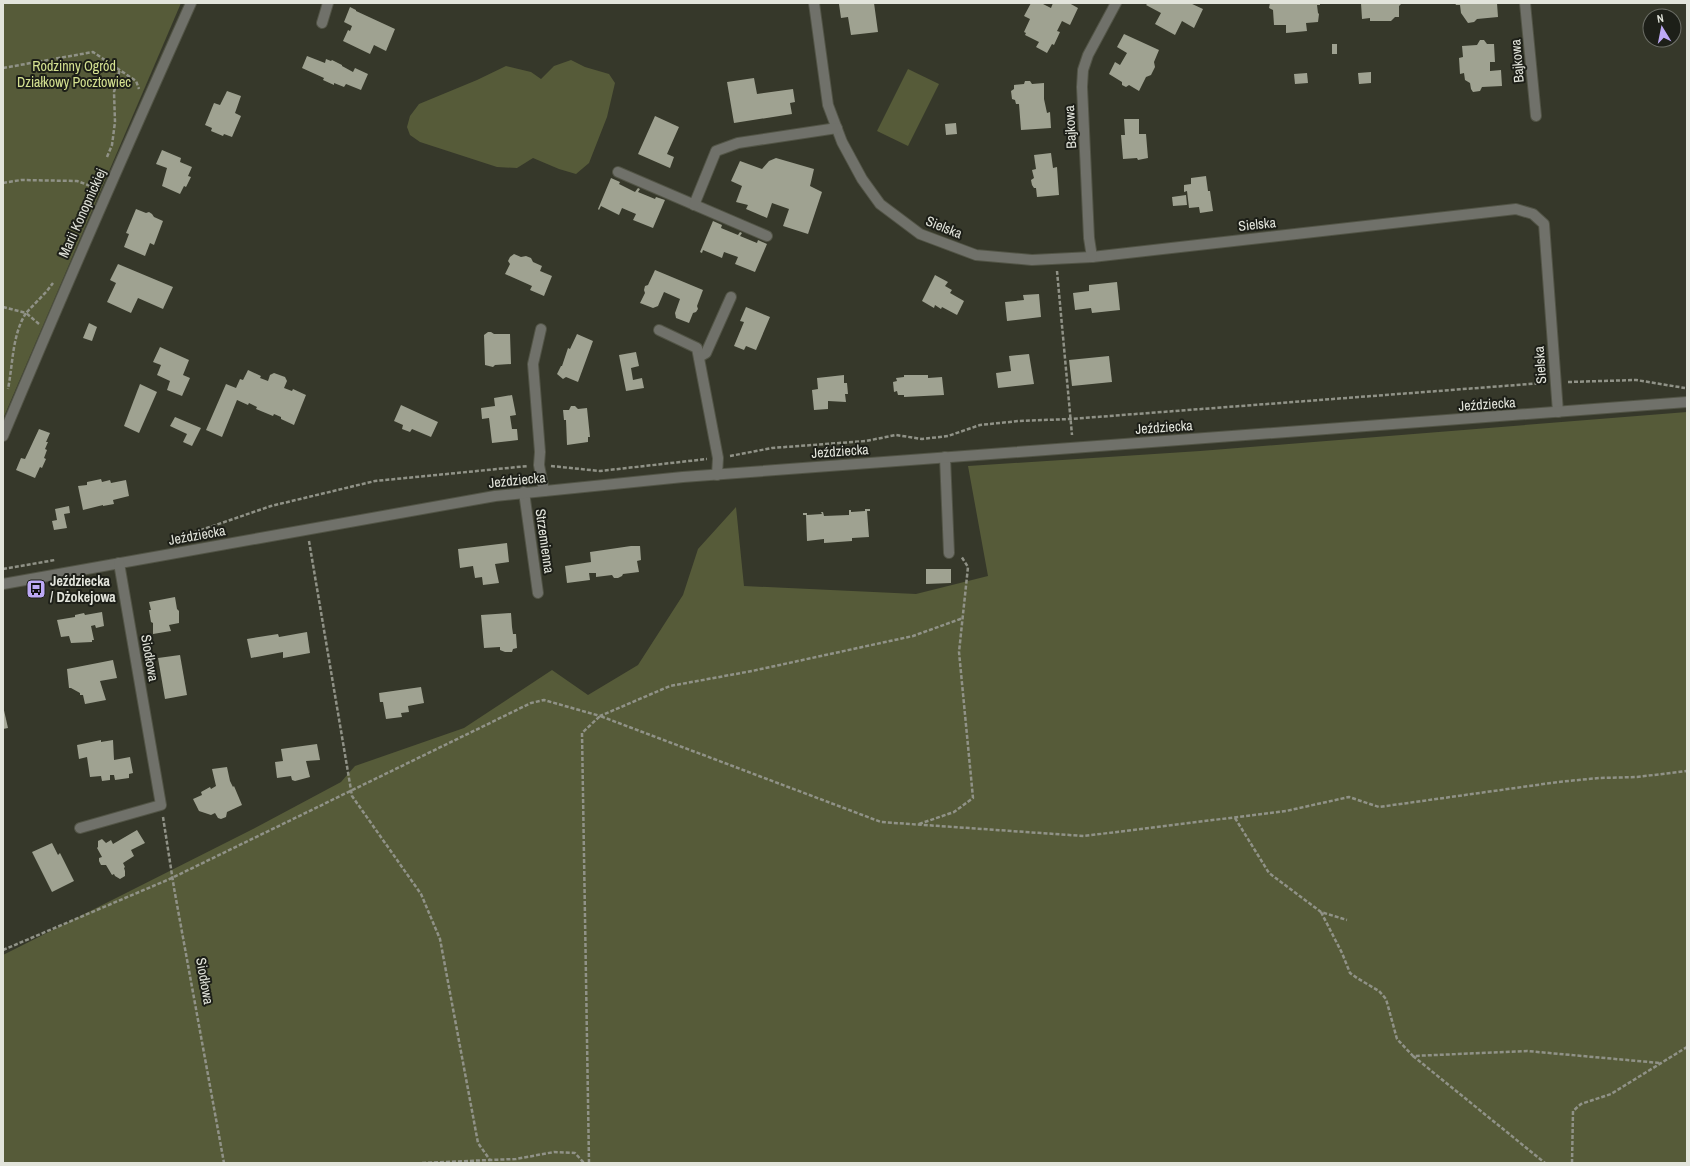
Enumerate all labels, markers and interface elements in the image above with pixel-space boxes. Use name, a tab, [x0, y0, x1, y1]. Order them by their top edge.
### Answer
north arrow	[1642, 8, 1682, 48]
text: N	[1656, 11, 1665, 26]
street label: Bajkowa	[1506, 38, 1528, 83]
park label: Rodzinny Ogród Działkowy Pocztowiec	[17, 57, 131, 91]
street label: Bajkowa	[1060, 104, 1080, 149]
street label: Marii Konopnickiej	[54, 166, 110, 260]
street label: Sielska	[923, 212, 965, 243]
street label: Sielska	[1237, 213, 1277, 235]
street label: Sielska	[1530, 345, 1550, 384]
street label: Jeździecka	[1458, 393, 1517, 415]
street label: Jeździecka	[1135, 416, 1194, 438]
street label: Jeździecka	[811, 440, 870, 462]
street label: Jeździecka	[487, 468, 547, 492]
street label: Strzemienna	[532, 508, 559, 575]
street label: Jeździecka	[167, 521, 227, 549]
place label: Jeździecka / Dżokejowa	[50, 572, 116, 606]
bus stop icon: Jeździecka / Dżokejowa	[25, 578, 47, 600]
street label: Siodłowa	[137, 633, 163, 683]
street label: Siodłowa	[192, 956, 218, 1006]

